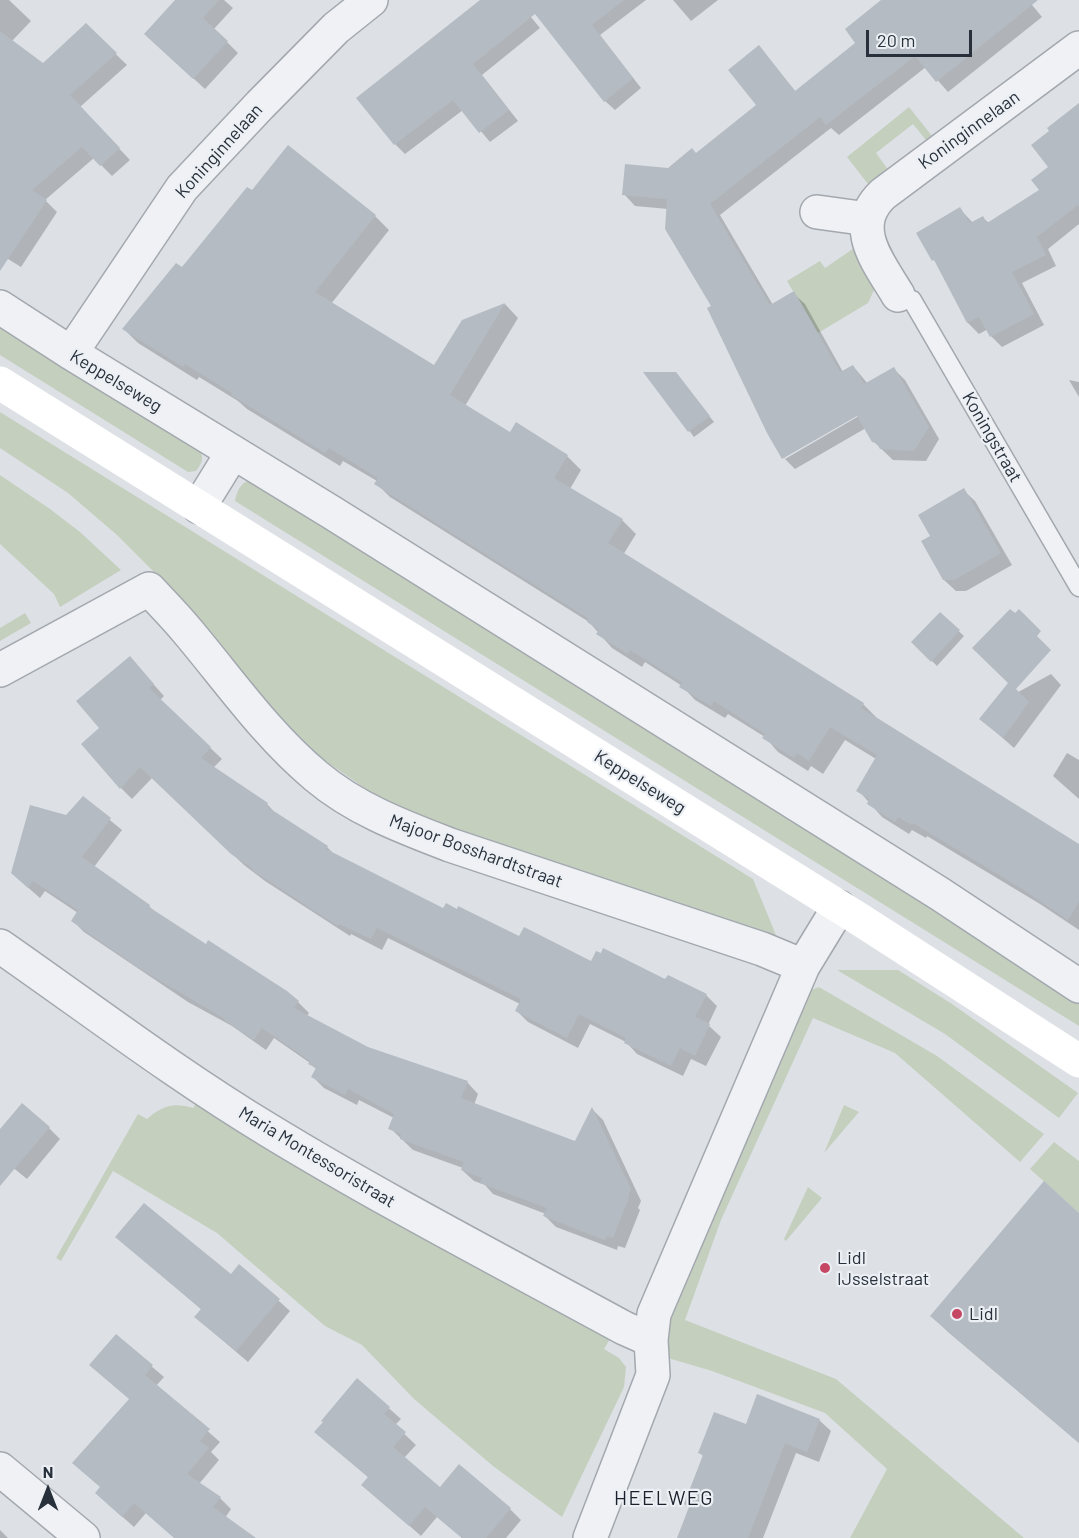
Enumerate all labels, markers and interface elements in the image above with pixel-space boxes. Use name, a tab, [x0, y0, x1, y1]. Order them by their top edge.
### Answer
scale bar	[869, 18, 976, 56]
text: 20 m	[877, 29, 915, 51]
street label: Koninginnelaan	[914, 86, 1024, 174]
street label: Koninginnelaan	[171, 99, 267, 203]
street label: Keppelseweg	[66, 345, 166, 417]
street label: Koningstraat	[957, 388, 1027, 486]
street label: Keppelseweg	[590, 745, 690, 819]
street label: Majoor Bosshardtstraat	[386, 810, 566, 892]
street label: Maria Montessoristraat	[235, 1102, 399, 1212]
place label: Lidl IJsselstraat	[837, 1247, 929, 1290]
marker: Lidl IJsselstraat	[818, 1261, 832, 1275]
place label: Lidl	[969, 1303, 998, 1325]
marker: Lidl	[950, 1307, 964, 1321]
north arrow	[18, 1460, 78, 1520]
text: N	[43, 1462, 53, 1481]
district label: HEELWEG	[614, 1486, 714, 1510]

